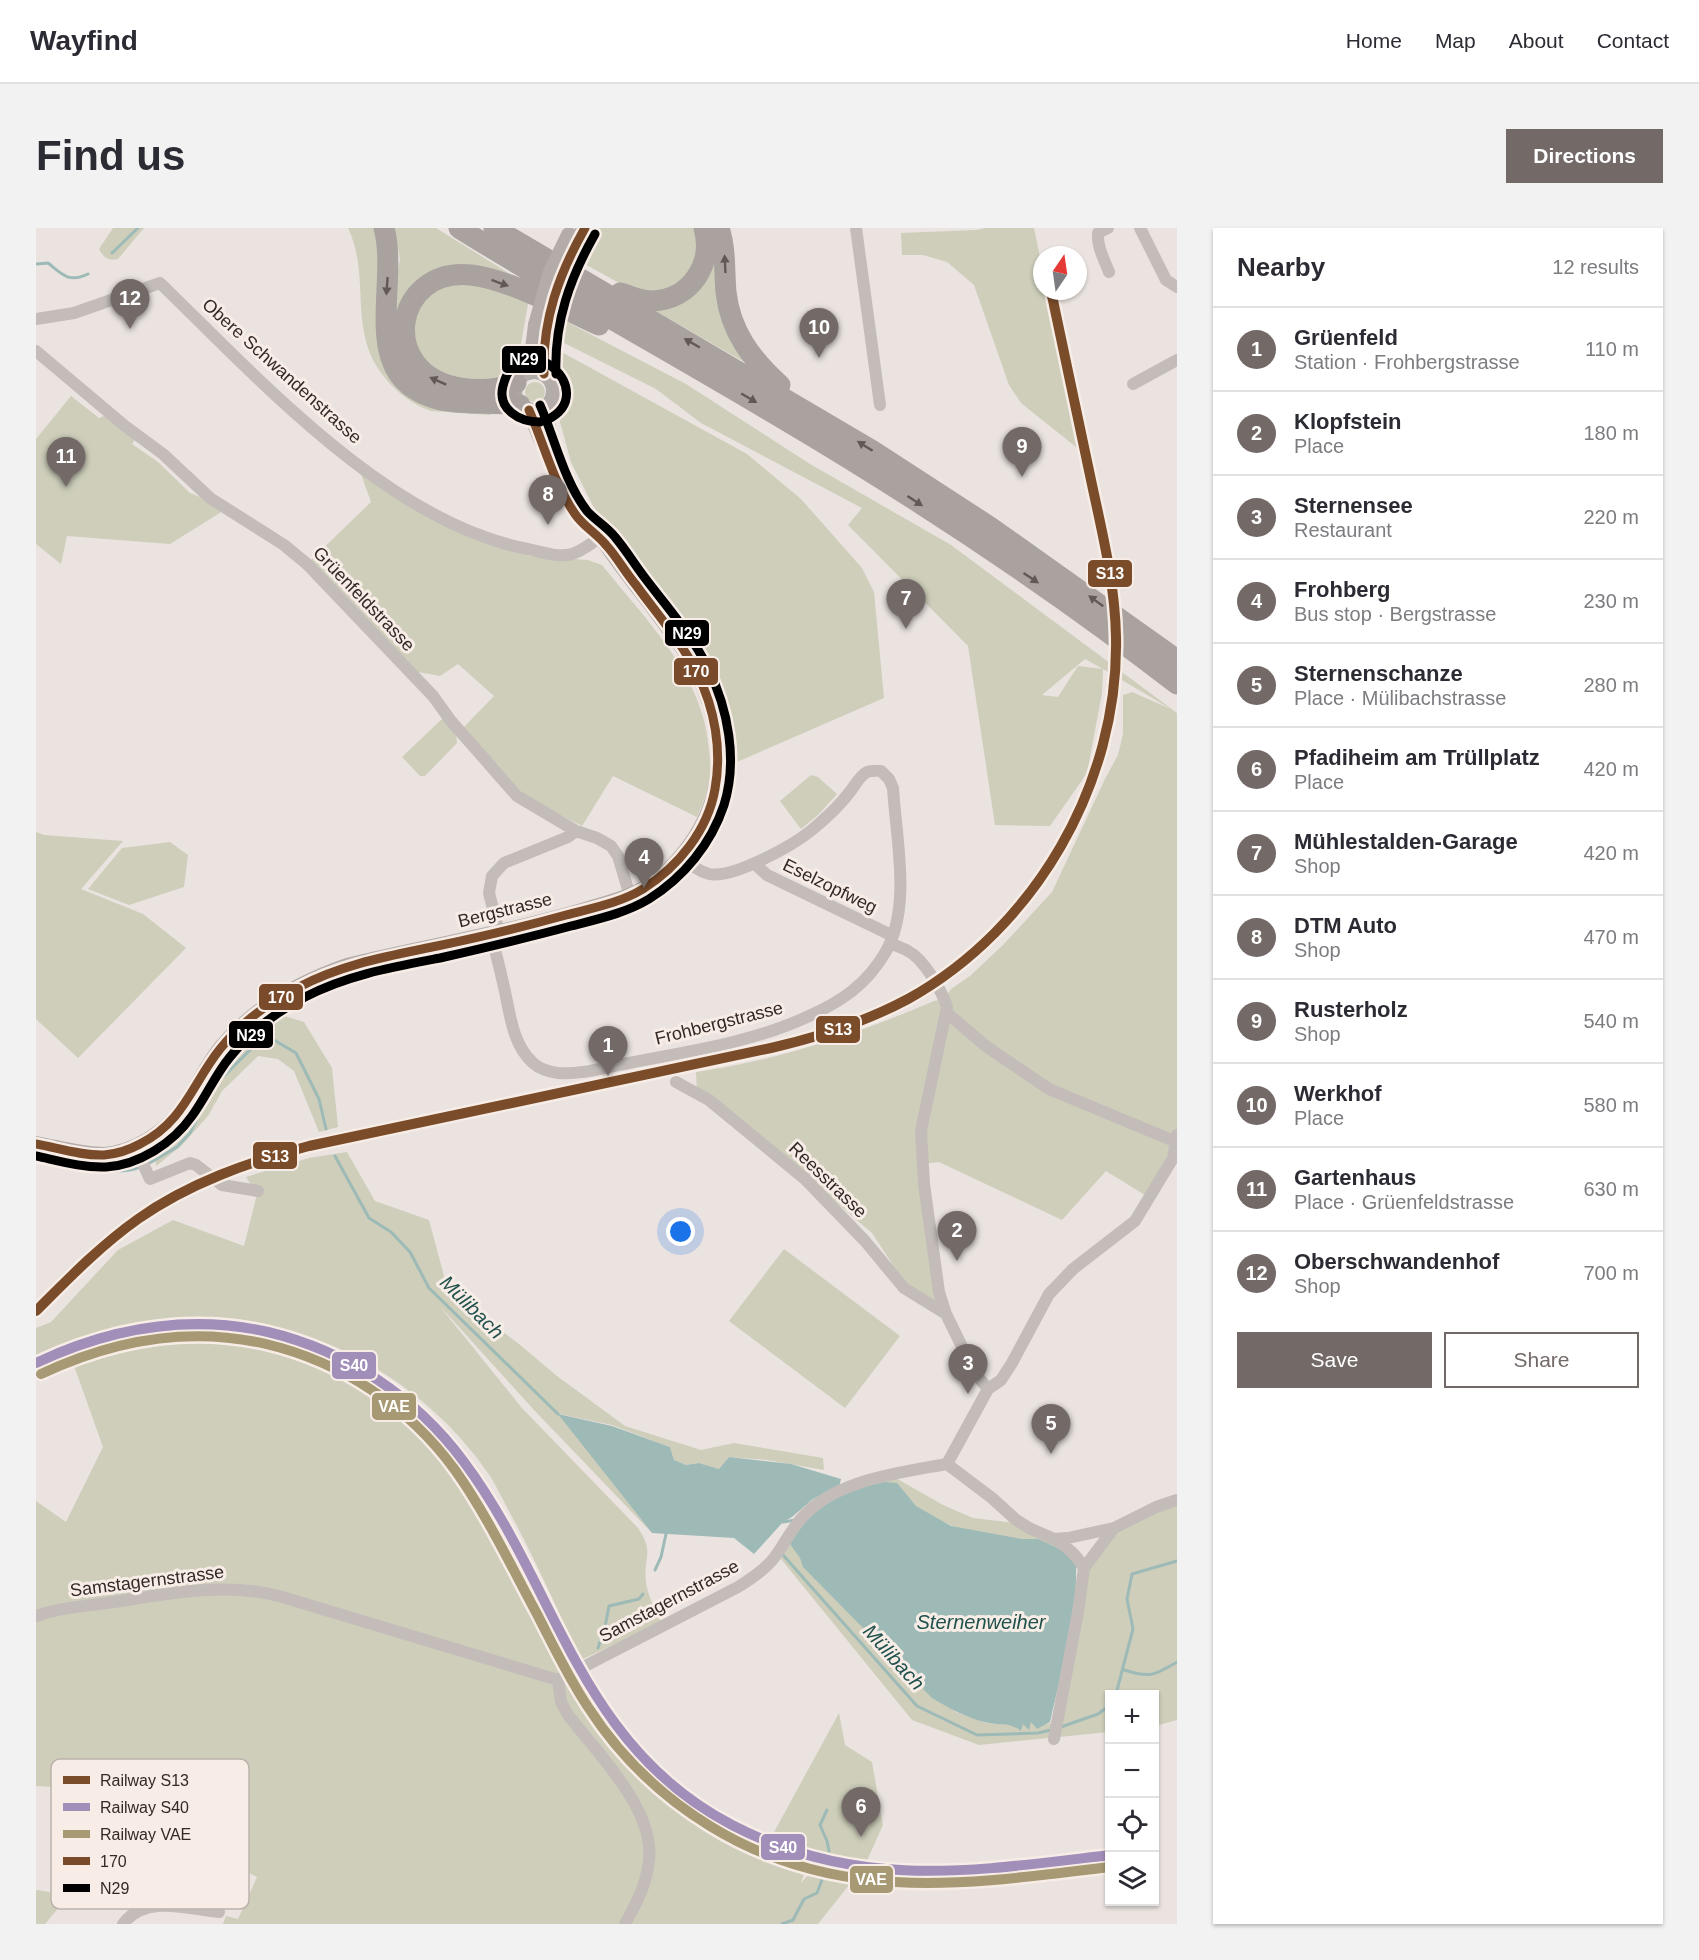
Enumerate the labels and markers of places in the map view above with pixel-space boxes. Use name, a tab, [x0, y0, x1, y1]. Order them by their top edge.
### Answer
pin: 12	[110, 279, 149, 329]
pin: 10	[800, 308, 838, 358]
pin: 9	[1002, 428, 1042, 477]
pin: 11	[46, 438, 86, 487]
pin: 8	[528, 476, 568, 525]
pin: 7	[886, 580, 926, 629]
pin: 4	[624, 838, 664, 888]
pin: 1	[588, 1026, 628, 1076]
pin: 2	[938, 1212, 976, 1261]
pin: 3	[948, 1344, 988, 1394]
pin: 5	[1032, 1404, 1070, 1454]
pin: 6	[842, 1788, 880, 1837]

